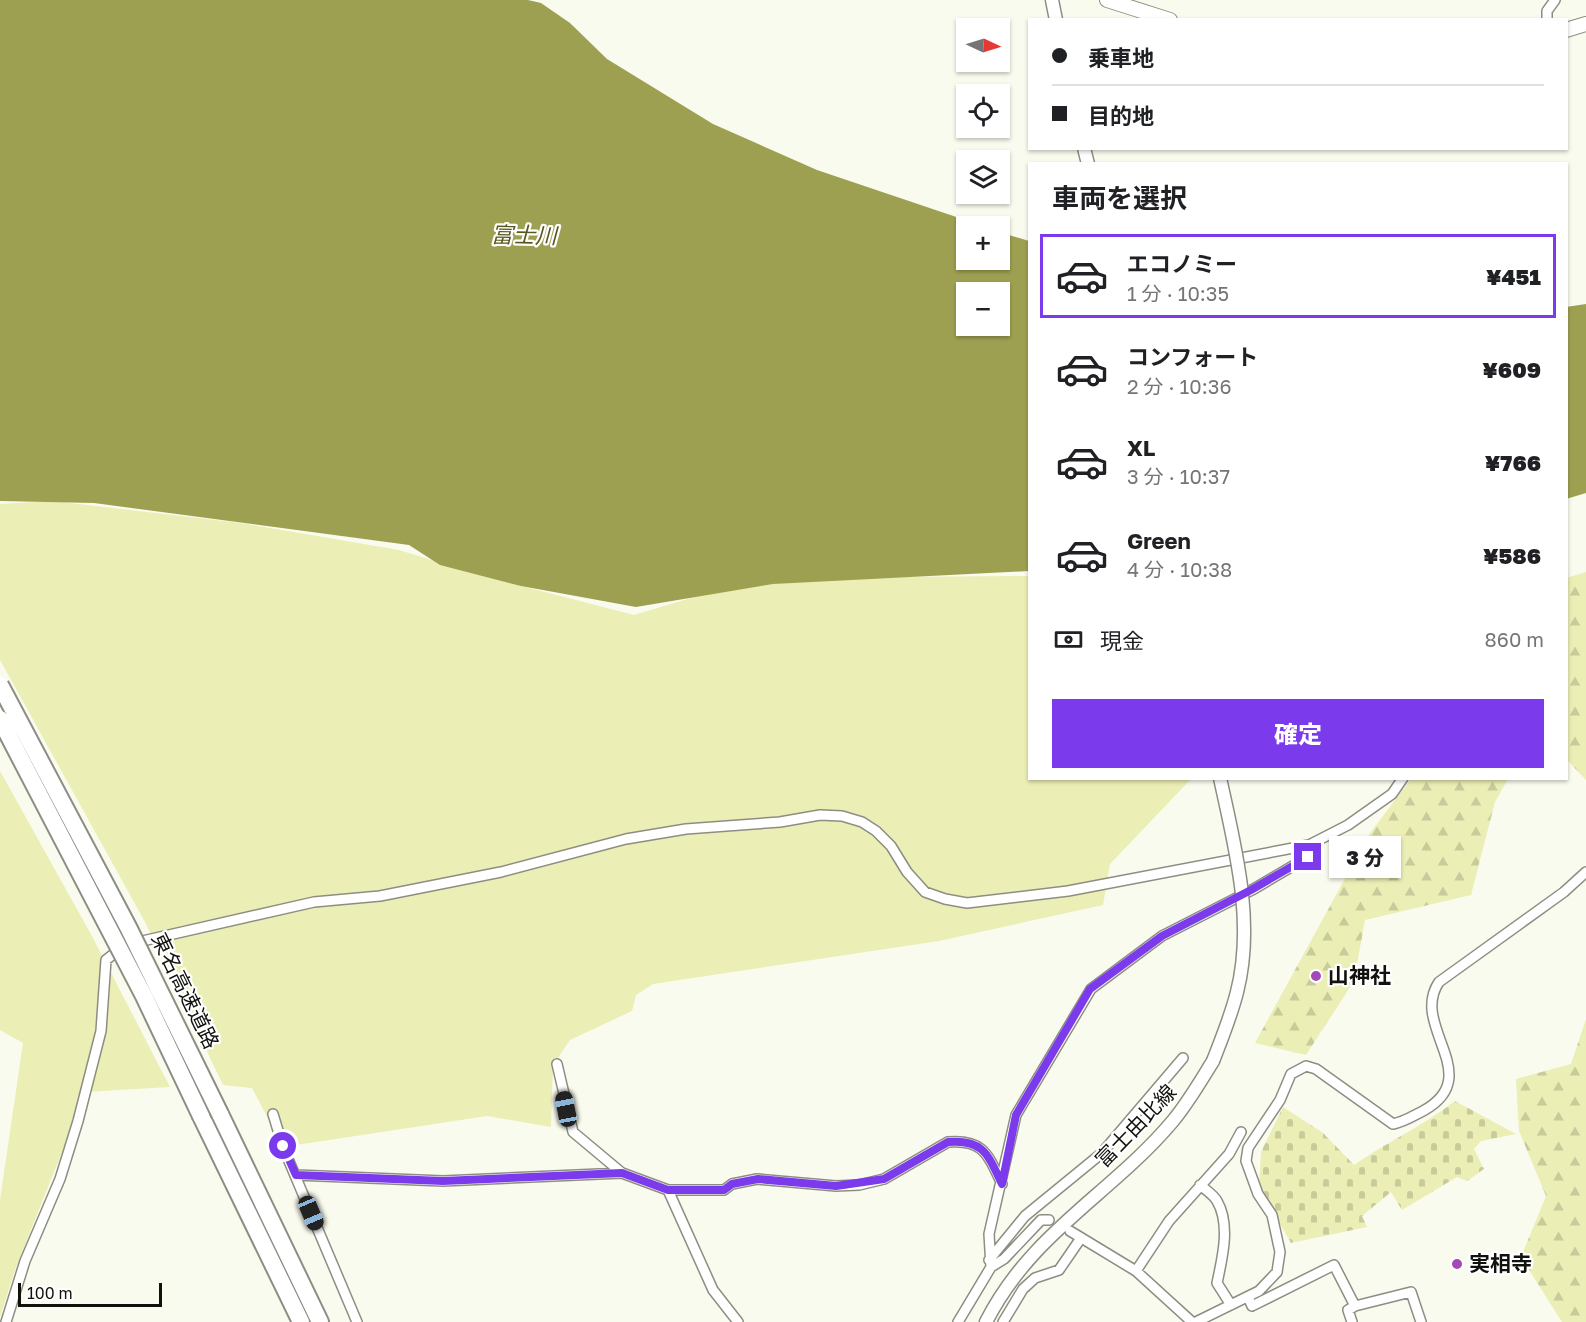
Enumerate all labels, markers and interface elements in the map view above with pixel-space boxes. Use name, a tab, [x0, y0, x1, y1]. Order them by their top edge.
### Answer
north arrow	[956, 18, 1010, 72]
map controls	[956, 18, 1010, 336]
text: 乗車地	[1088, 44, 1154, 71]
button: locate	[956, 84, 1010, 138]
text: 目的地	[1088, 102, 1154, 129]
button: layers	[956, 150, 1010, 204]
text: 車両を選択	[1052, 182, 1187, 214]
button: +	[956, 216, 1010, 270]
water label: 富士川	[491, 220, 559, 249]
icon: car	[1055, 249, 1109, 303]
text: エコノミー	[1127, 250, 1237, 277]
text: ¥451	[1486, 263, 1541, 290]
text: 1 分 · 10:35	[1127, 281, 1229, 305]
button: −	[956, 282, 1010, 336]
icon: car	[1055, 342, 1109, 396]
text: コンフォート	[1127, 343, 1258, 370]
text: ¥609	[1482, 356, 1541, 383]
text: 2 分 · 10:36	[1127, 374, 1232, 398]
text: XL	[1127, 434, 1155, 461]
icon: car	[1055, 435, 1109, 489]
text: ¥766	[1485, 449, 1541, 476]
text: 3 分 · 10:37	[1127, 464, 1230, 488]
text: Green	[1127, 527, 1191, 554]
icon: car	[1055, 528, 1109, 582]
text: ¥586	[1483, 542, 1541, 569]
text: 4 分 · 10:38	[1127, 557, 1232, 581]
icon: cash	[1052, 623, 1085, 656]
text: 現金	[1100, 627, 1144, 654]
text: 860 m	[1485, 627, 1544, 651]
button: 確定	[1052, 699, 1544, 768]
callout: 3 分	[1329, 836, 1401, 878]
route end	[1294, 843, 1321, 870]
text: 3 分	[1346, 845, 1384, 869]
street label: 東名高速道路	[147, 928, 225, 1053]
place label: 山神社	[1328, 962, 1391, 988]
marker: 山神社	[1309, 969, 1323, 983]
street label: 富士由比線	[1089, 1079, 1181, 1172]
car	[554, 1090, 578, 1128]
route start	[269, 1132, 296, 1159]
car	[296, 1193, 326, 1233]
place label: 実相寺	[1469, 1250, 1532, 1276]
marker: 実相寺	[1450, 1257, 1464, 1271]
scale bar	[18, 1280, 162, 1308]
text: 100 m	[27, 1283, 73, 1303]

